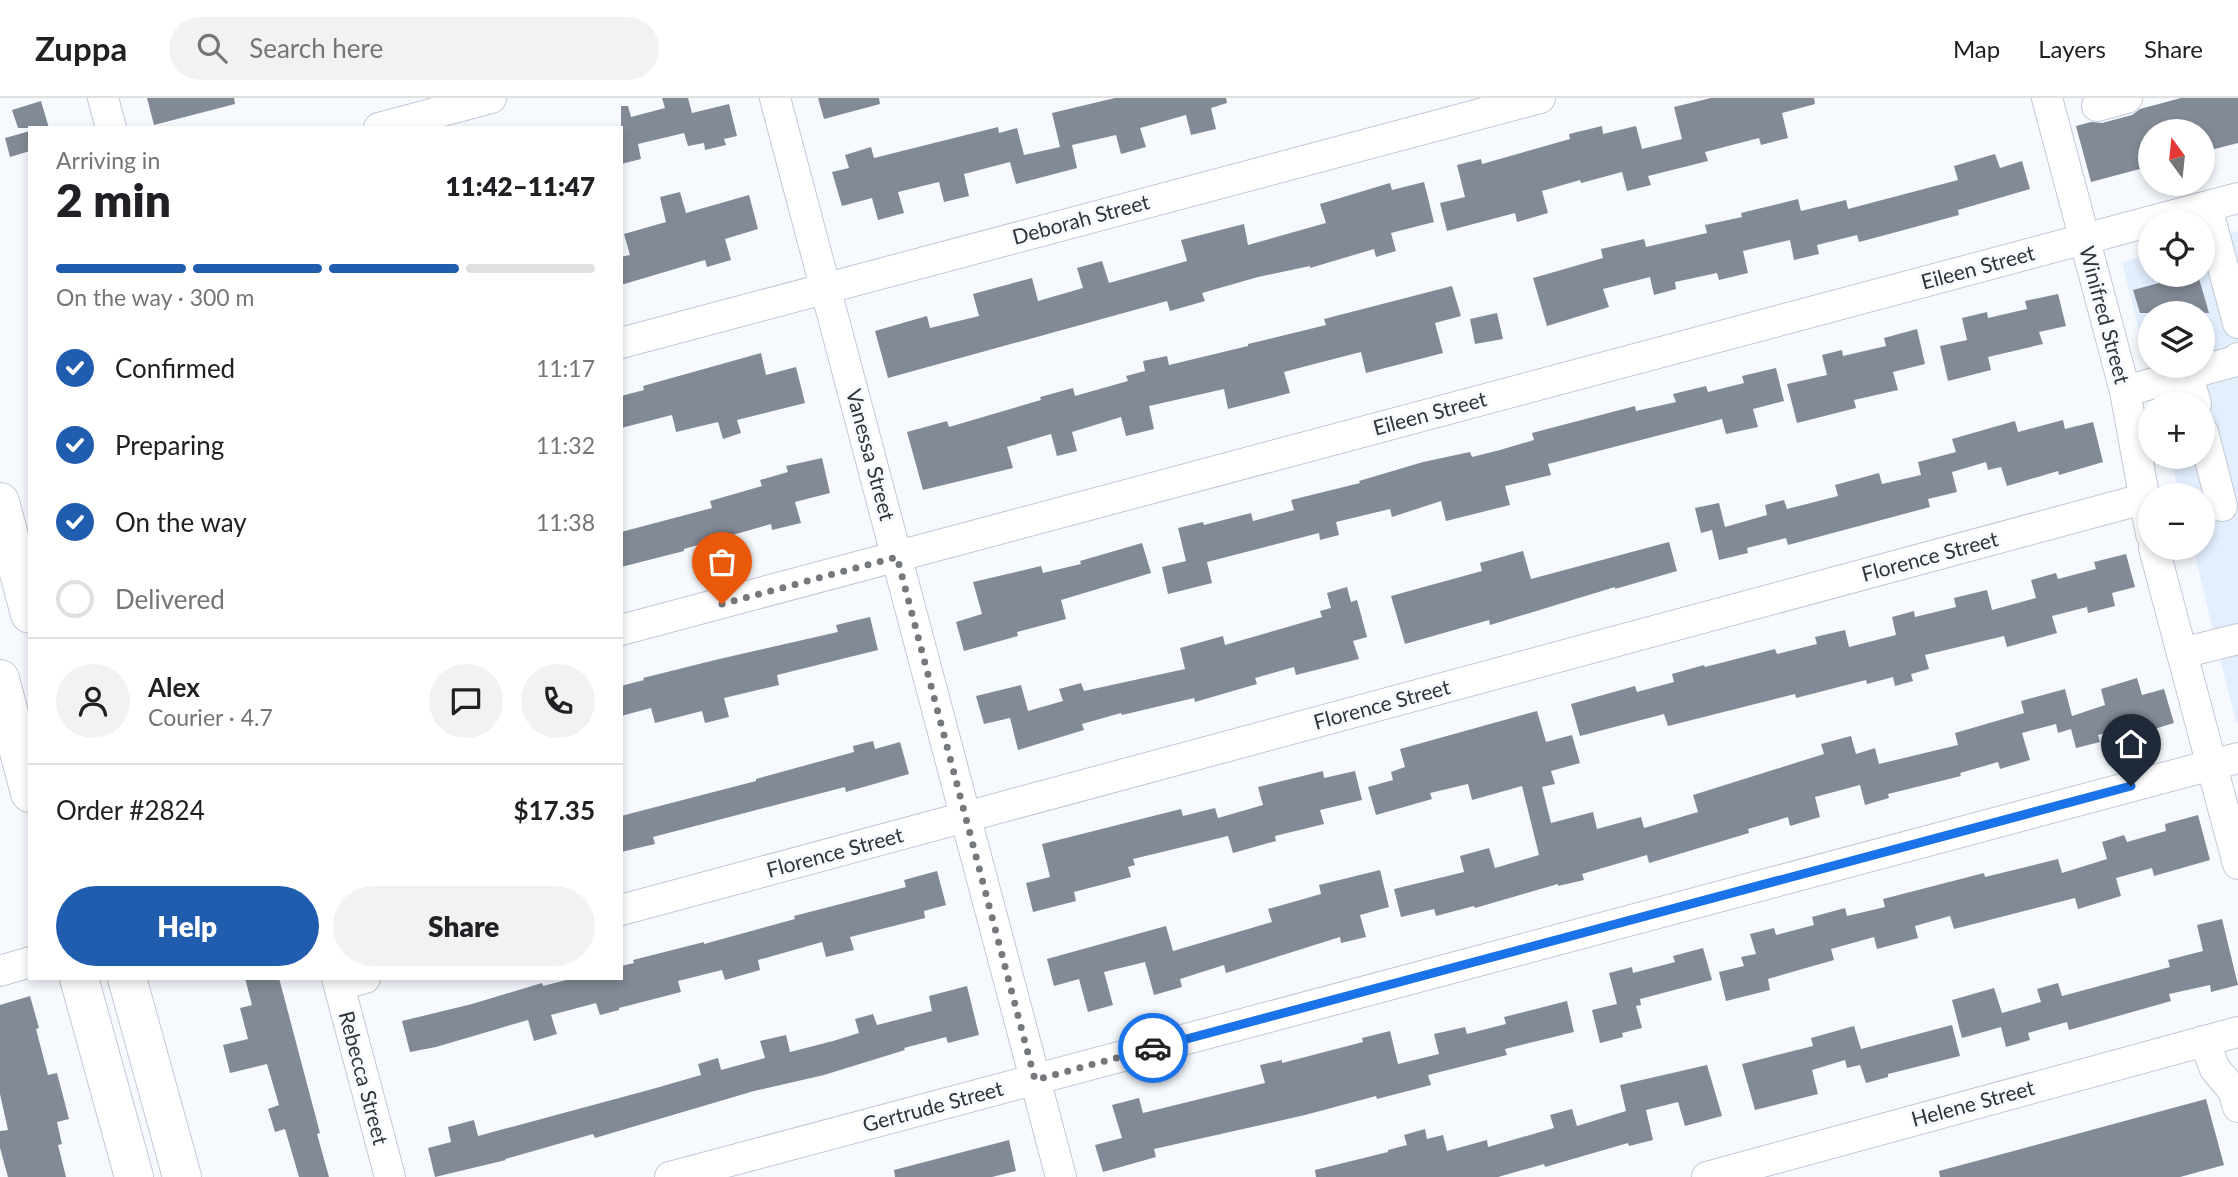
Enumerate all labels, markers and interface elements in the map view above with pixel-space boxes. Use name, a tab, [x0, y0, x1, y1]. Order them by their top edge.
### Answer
search box	[169, 17, 659, 80]
text: Zuppa	[35, 28, 127, 68]
icon: search	[193, 29, 231, 67]
text: Search here	[249, 32, 383, 64]
text: Map	[1953, 34, 2000, 63]
text: Layers	[2038, 34, 2106, 63]
text: Share	[2144, 34, 2203, 63]
north arrow	[2138, 119, 2216, 196]
map controls	[2138, 119, 2215, 560]
text: Arriving in	[56, 146, 160, 174]
text: 11:42–11:47	[445, 170, 595, 202]
text: 2 min	[56, 172, 171, 227]
street label: Deborah Street	[1009, 188, 1152, 249]
button: locate	[2138, 210, 2215, 287]
street label: Eileen Street	[1918, 239, 2038, 294]
street label: Winifred Street	[2075, 243, 2136, 387]
text: On the way · 300 m	[56, 283, 255, 311]
button: layers	[2138, 301, 2215, 378]
icon: check	[56, 349, 94, 387]
text: Confirmed	[115, 352, 235, 384]
text: 11:17	[536, 354, 595, 382]
street label: Eileen Street	[1370, 385, 1490, 440]
street label: Vanessa Street	[842, 386, 901, 524]
button: +	[2138, 392, 2215, 469]
icon: check	[56, 426, 94, 464]
text: Preparing	[115, 429, 224, 461]
text: 11:32	[536, 431, 595, 459]
button: −	[2138, 483, 2215, 560]
icon: check	[56, 503, 94, 541]
text: On the way	[115, 506, 247, 538]
text: 11:38	[536, 508, 595, 536]
street label: Florence Street	[1859, 525, 2001, 586]
pin	[692, 532, 752, 604]
icon: bag	[703, 543, 741, 581]
text: Delivered	[115, 583, 225, 615]
button: person	[56, 664, 130, 738]
button: chat	[429, 664, 503, 738]
button: phone	[521, 664, 595, 738]
text: Alex	[148, 671, 200, 703]
street label: Florence Street	[1311, 673, 1453, 734]
text: Courier · 4.7	[148, 703, 273, 731]
pin	[2101, 714, 2161, 786]
icon: home	[2112, 725, 2150, 763]
text: Order #2824	[56, 794, 205, 826]
text: $17.35	[513, 794, 595, 826]
street label: Florence Street	[764, 821, 906, 882]
button: Help	[56, 886, 319, 966]
button: Share	[333, 886, 595, 966]
street label: Rebecca Street	[335, 1008, 394, 1148]
courier	[1118, 1013, 1188, 1083]
icon: car	[1134, 1029, 1172, 1067]
street label: Helene Street	[1908, 1074, 2037, 1131]
street label: Gertrude Street	[860, 1075, 1006, 1136]

